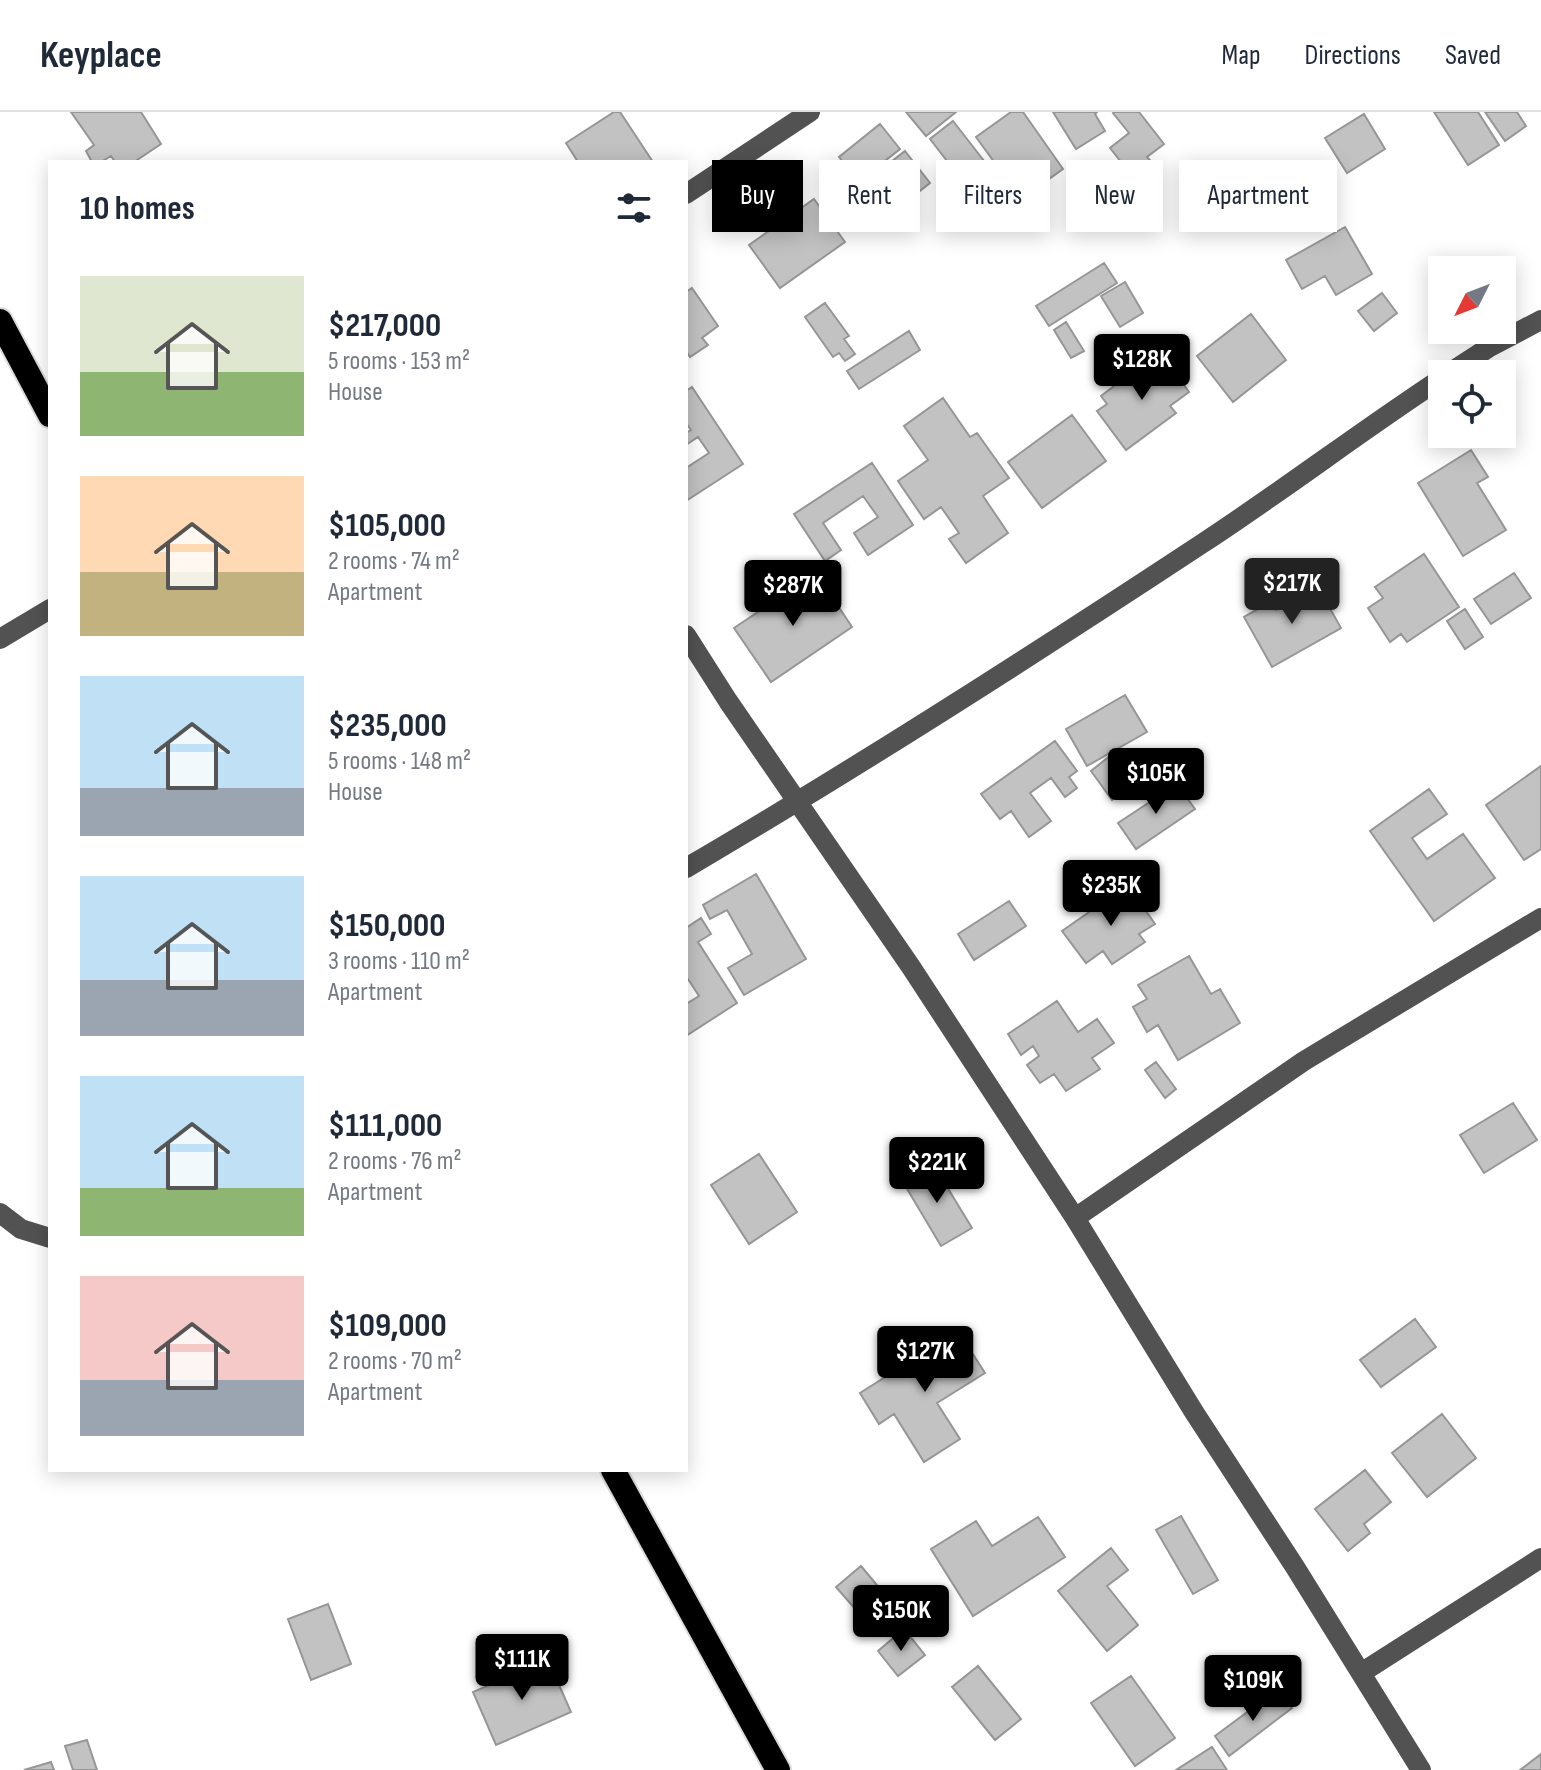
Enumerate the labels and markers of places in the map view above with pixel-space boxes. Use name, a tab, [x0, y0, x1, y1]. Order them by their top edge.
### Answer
pin: $128K	[1086, 334, 1198, 402]
pin: $217K	[1236, 558, 1348, 626]
pin: $287K	[737, 560, 849, 628]
pin: $105K	[1100, 748, 1212, 816]
pin: $235K	[1055, 860, 1167, 928]
pin: $221K	[881, 1137, 993, 1205]
pin: $127K	[869, 1326, 981, 1394]
pin: $150K	[845, 1585, 957, 1653]
pin: $111K	[466, 1634, 578, 1702]
pin: $109K	[1197, 1655, 1309, 1723]

